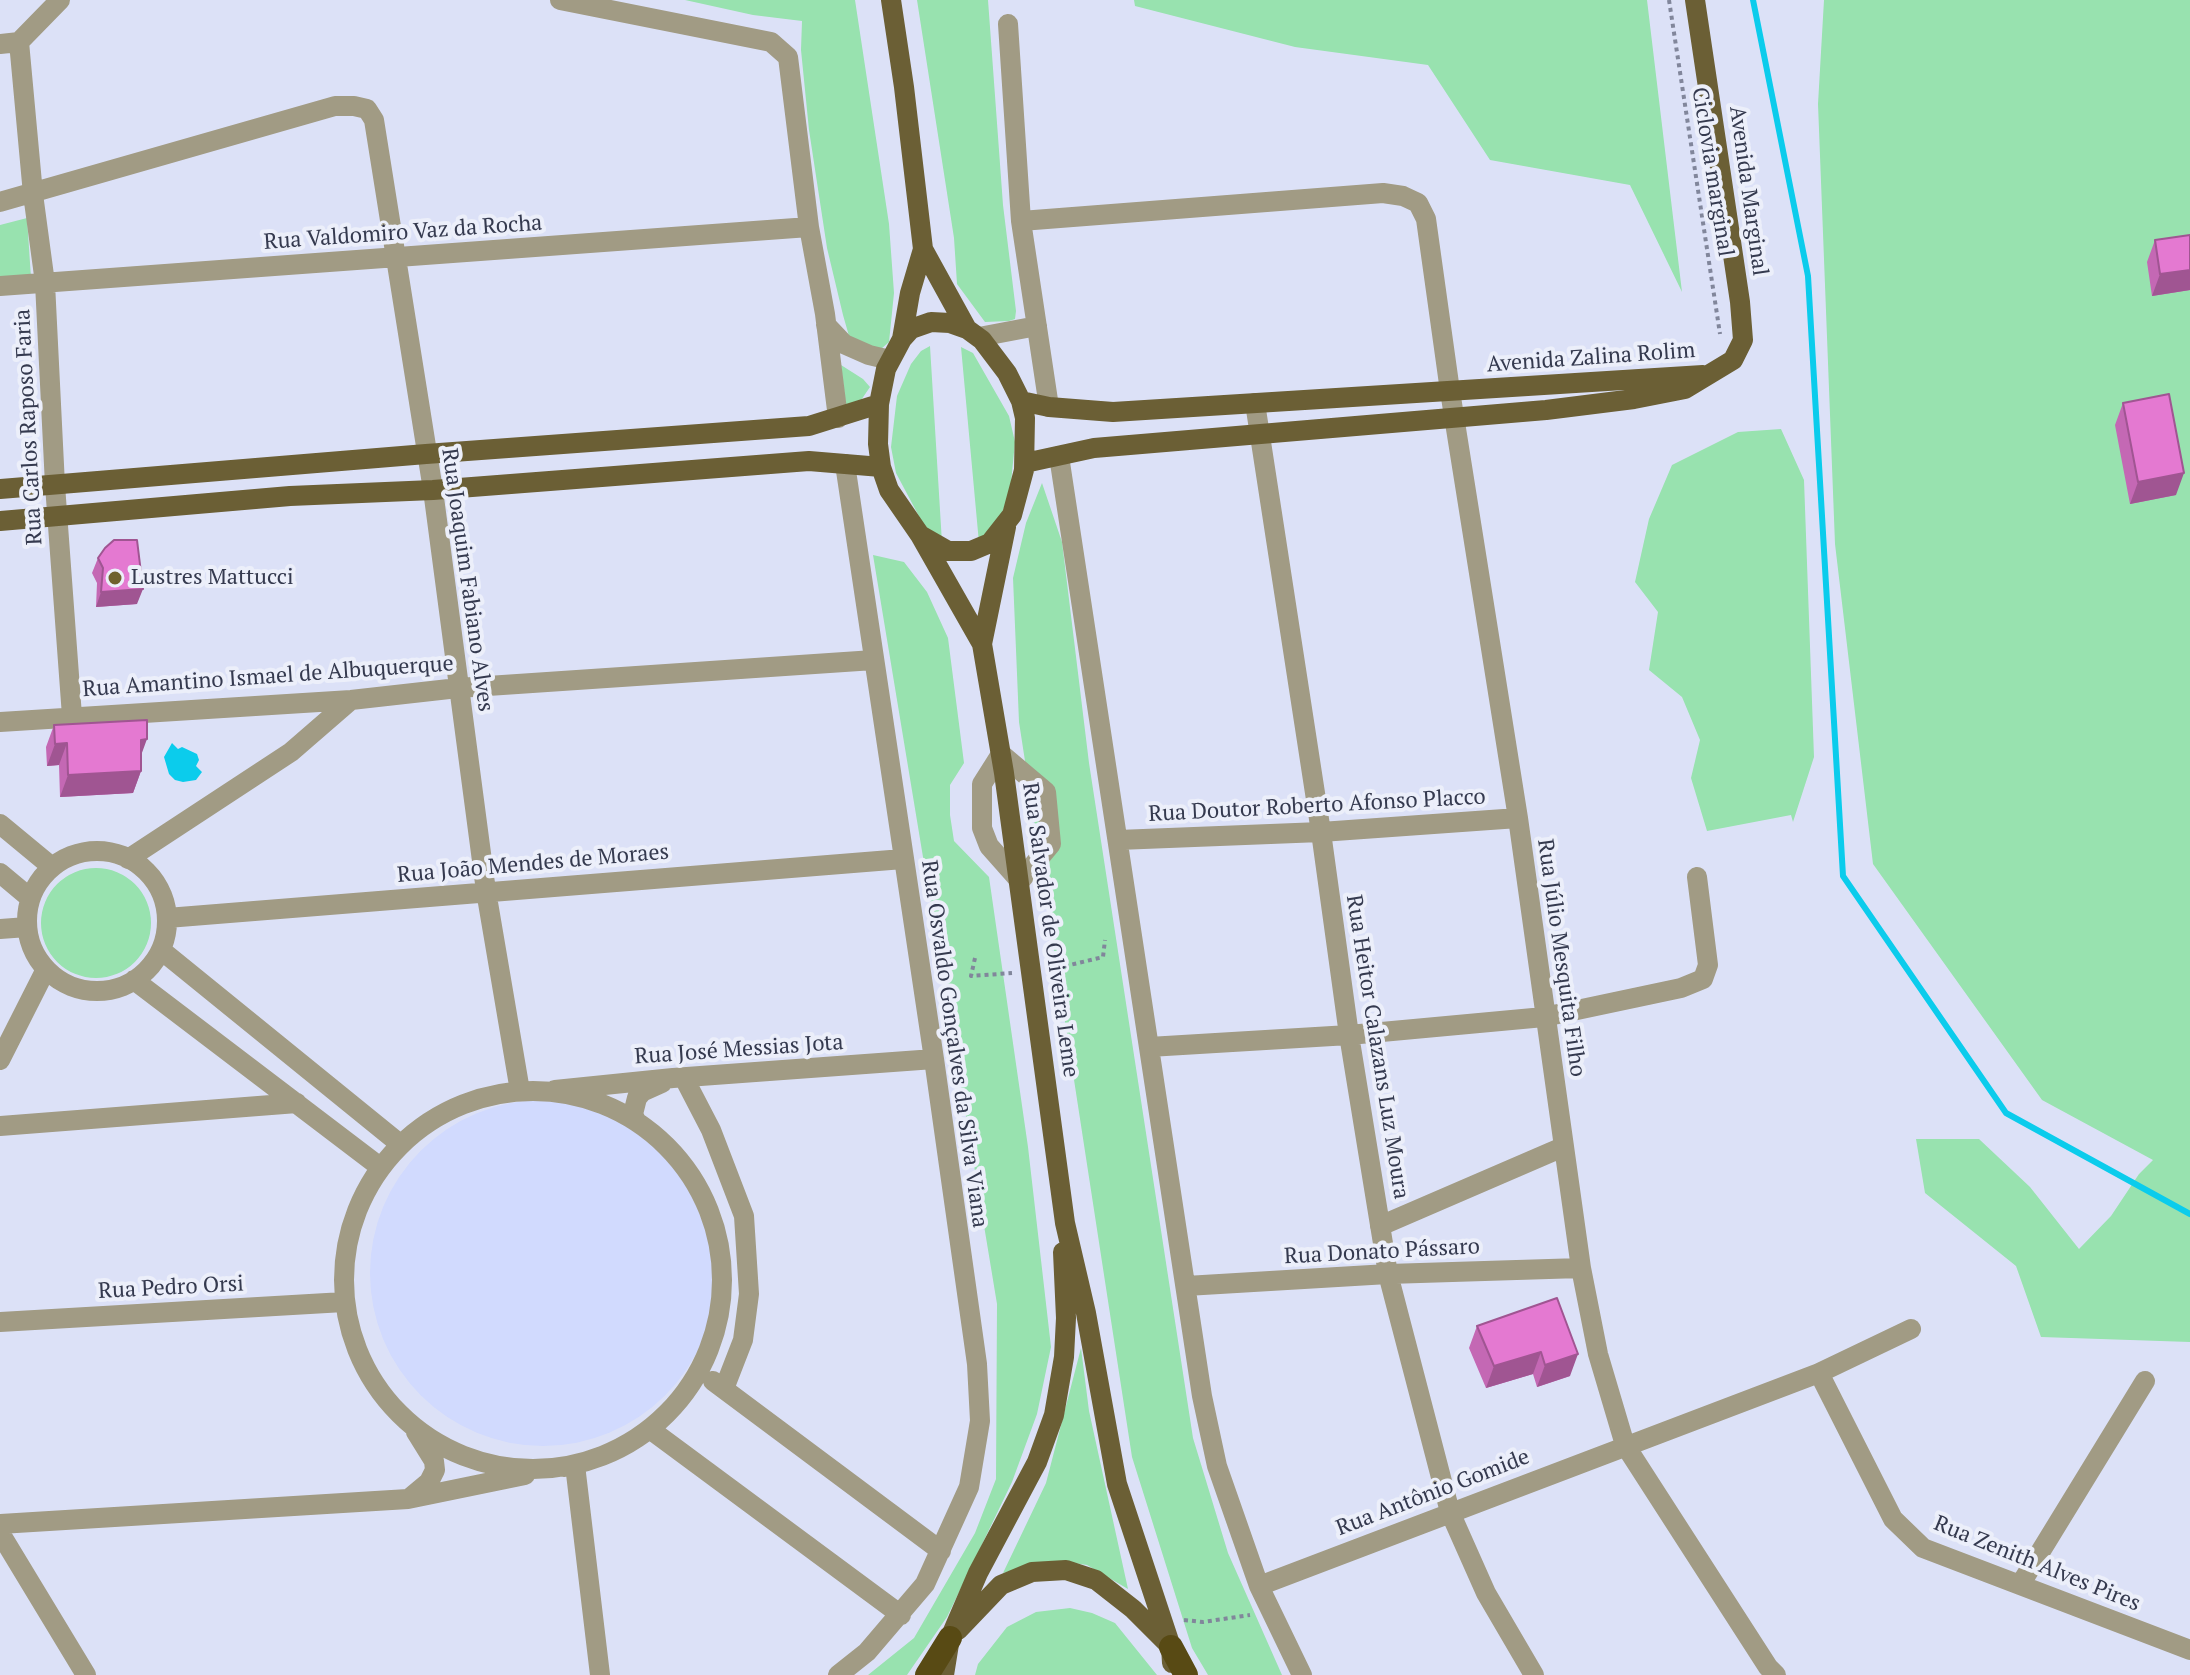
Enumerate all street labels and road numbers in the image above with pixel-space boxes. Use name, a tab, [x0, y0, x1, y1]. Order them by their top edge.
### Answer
street label: Ciclovia marginal	[1686, 85, 1738, 259]
street label: Avenida Marginal	[1723, 104, 1773, 278]
street label: Rua Valdomiro Vaz da Rocha	[263, 210, 543, 256]
street label: Rua Carlos Raposo Faria	[10, 308, 48, 546]
street label: Avenida Zalina Rolim	[1486, 338, 1696, 378]
street label: Rua Joaquim Fabiano Alves	[435, 447, 499, 713]
street label: Rua Amantino Ismael de Albuquerque	[82, 651, 454, 703]
street label: Rua Salvador de Oliveira Leme	[1016, 781, 1084, 1079]
street label: Rua Doutor Roberto Afonso Placco	[1148, 784, 1486, 828]
street label: Rua Júlio Mesquita Filho	[1531, 837, 1591, 1079]
street label: Rua João Mendes de Moraes	[396, 839, 670, 889]
street label: Rua Osvaldo Gonçalves da Silva Viana	[915, 859, 993, 1229]
street label: Rua Heitor Calazans Luz Moura	[1340, 893, 1414, 1201]
street label: Rua José Messias Jota	[634, 1030, 844, 1070]
street label: Rua Donato Pássaro	[1284, 1234, 1480, 1270]
street label: Rua Pedro Orsi	[98, 1271, 244, 1305]
street label: Rua Antônio Gomide	[1333, 1444, 1533, 1542]
street label: Rua Zenith Alves Pires	[1930, 1511, 2144, 1617]

